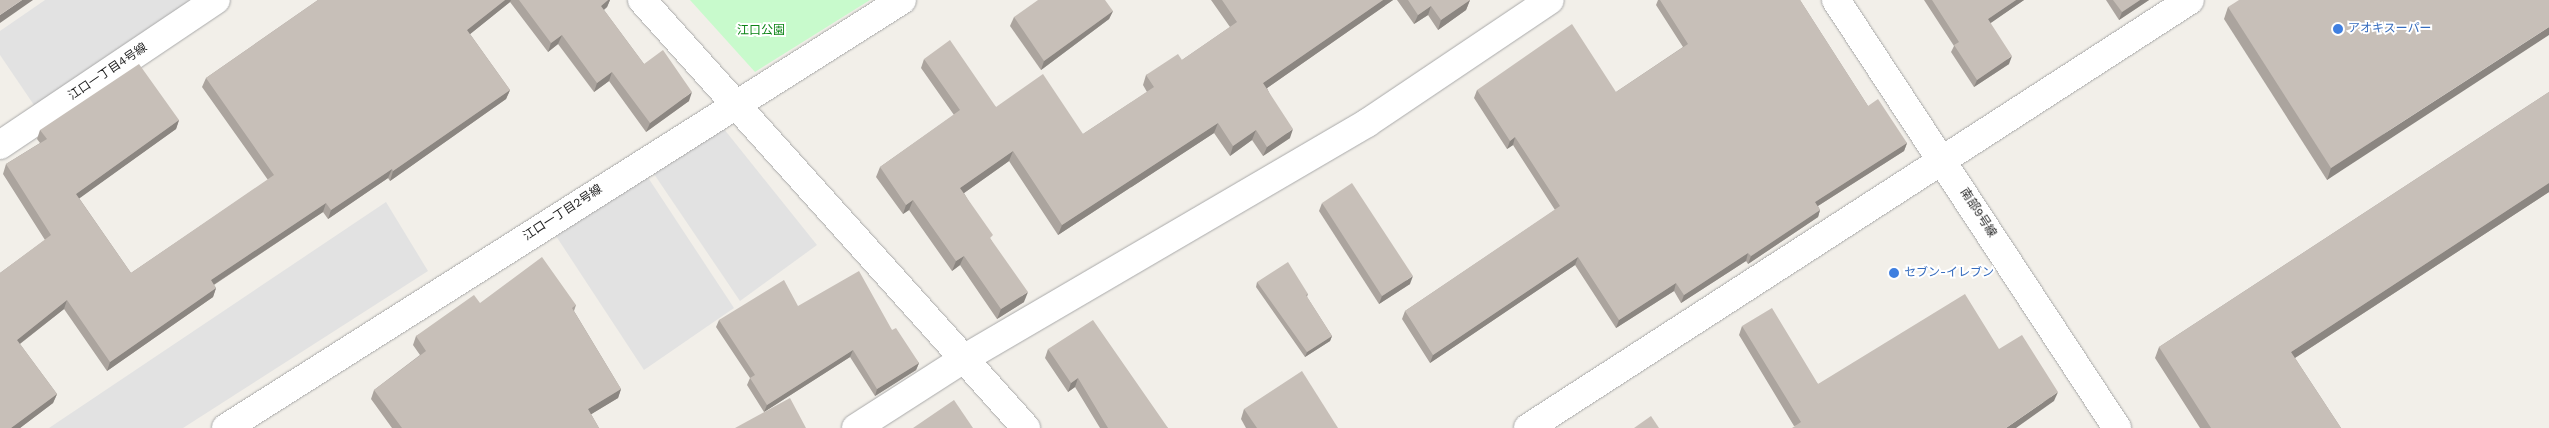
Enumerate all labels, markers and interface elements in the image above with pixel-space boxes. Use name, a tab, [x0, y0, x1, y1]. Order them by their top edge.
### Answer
place label: アオキスーパー	[2348, 22, 2432, 36]
marker: アオキスーパー	[2332, 23, 2344, 35]
park label: 江口公園	[737, 24, 785, 38]
street label: 江口一丁目4号線	[66, 40, 150, 104]
street label: 江口一丁目2号線	[521, 182, 605, 244]
street label: 南部9号線	[1957, 186, 1999, 240]
place label: セブン-イレブン	[1904, 266, 1994, 280]
marker: セブン-イレブン	[1888, 267, 1900, 279]

